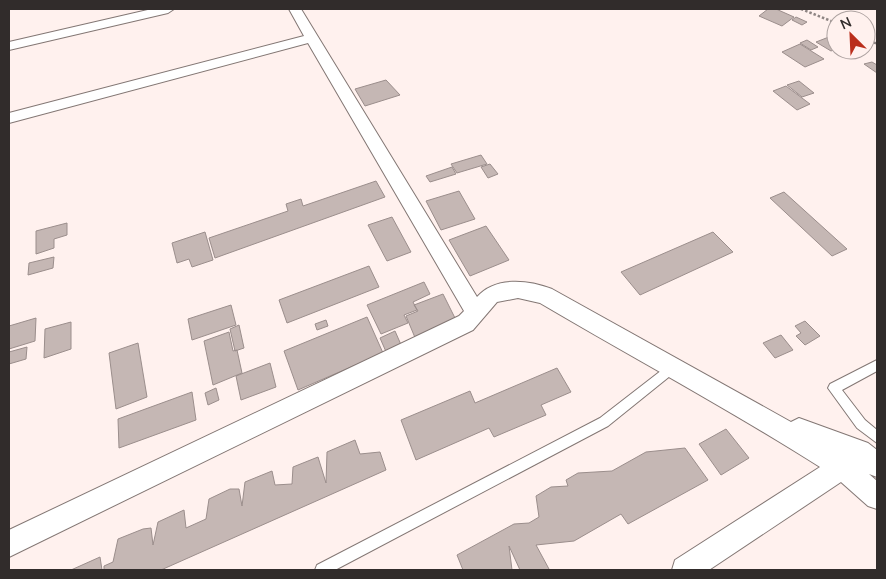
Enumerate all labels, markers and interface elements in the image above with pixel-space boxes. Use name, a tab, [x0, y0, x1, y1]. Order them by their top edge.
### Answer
north arrow	[826, 10, 876, 60]
text: N	[837, 13, 855, 34]

